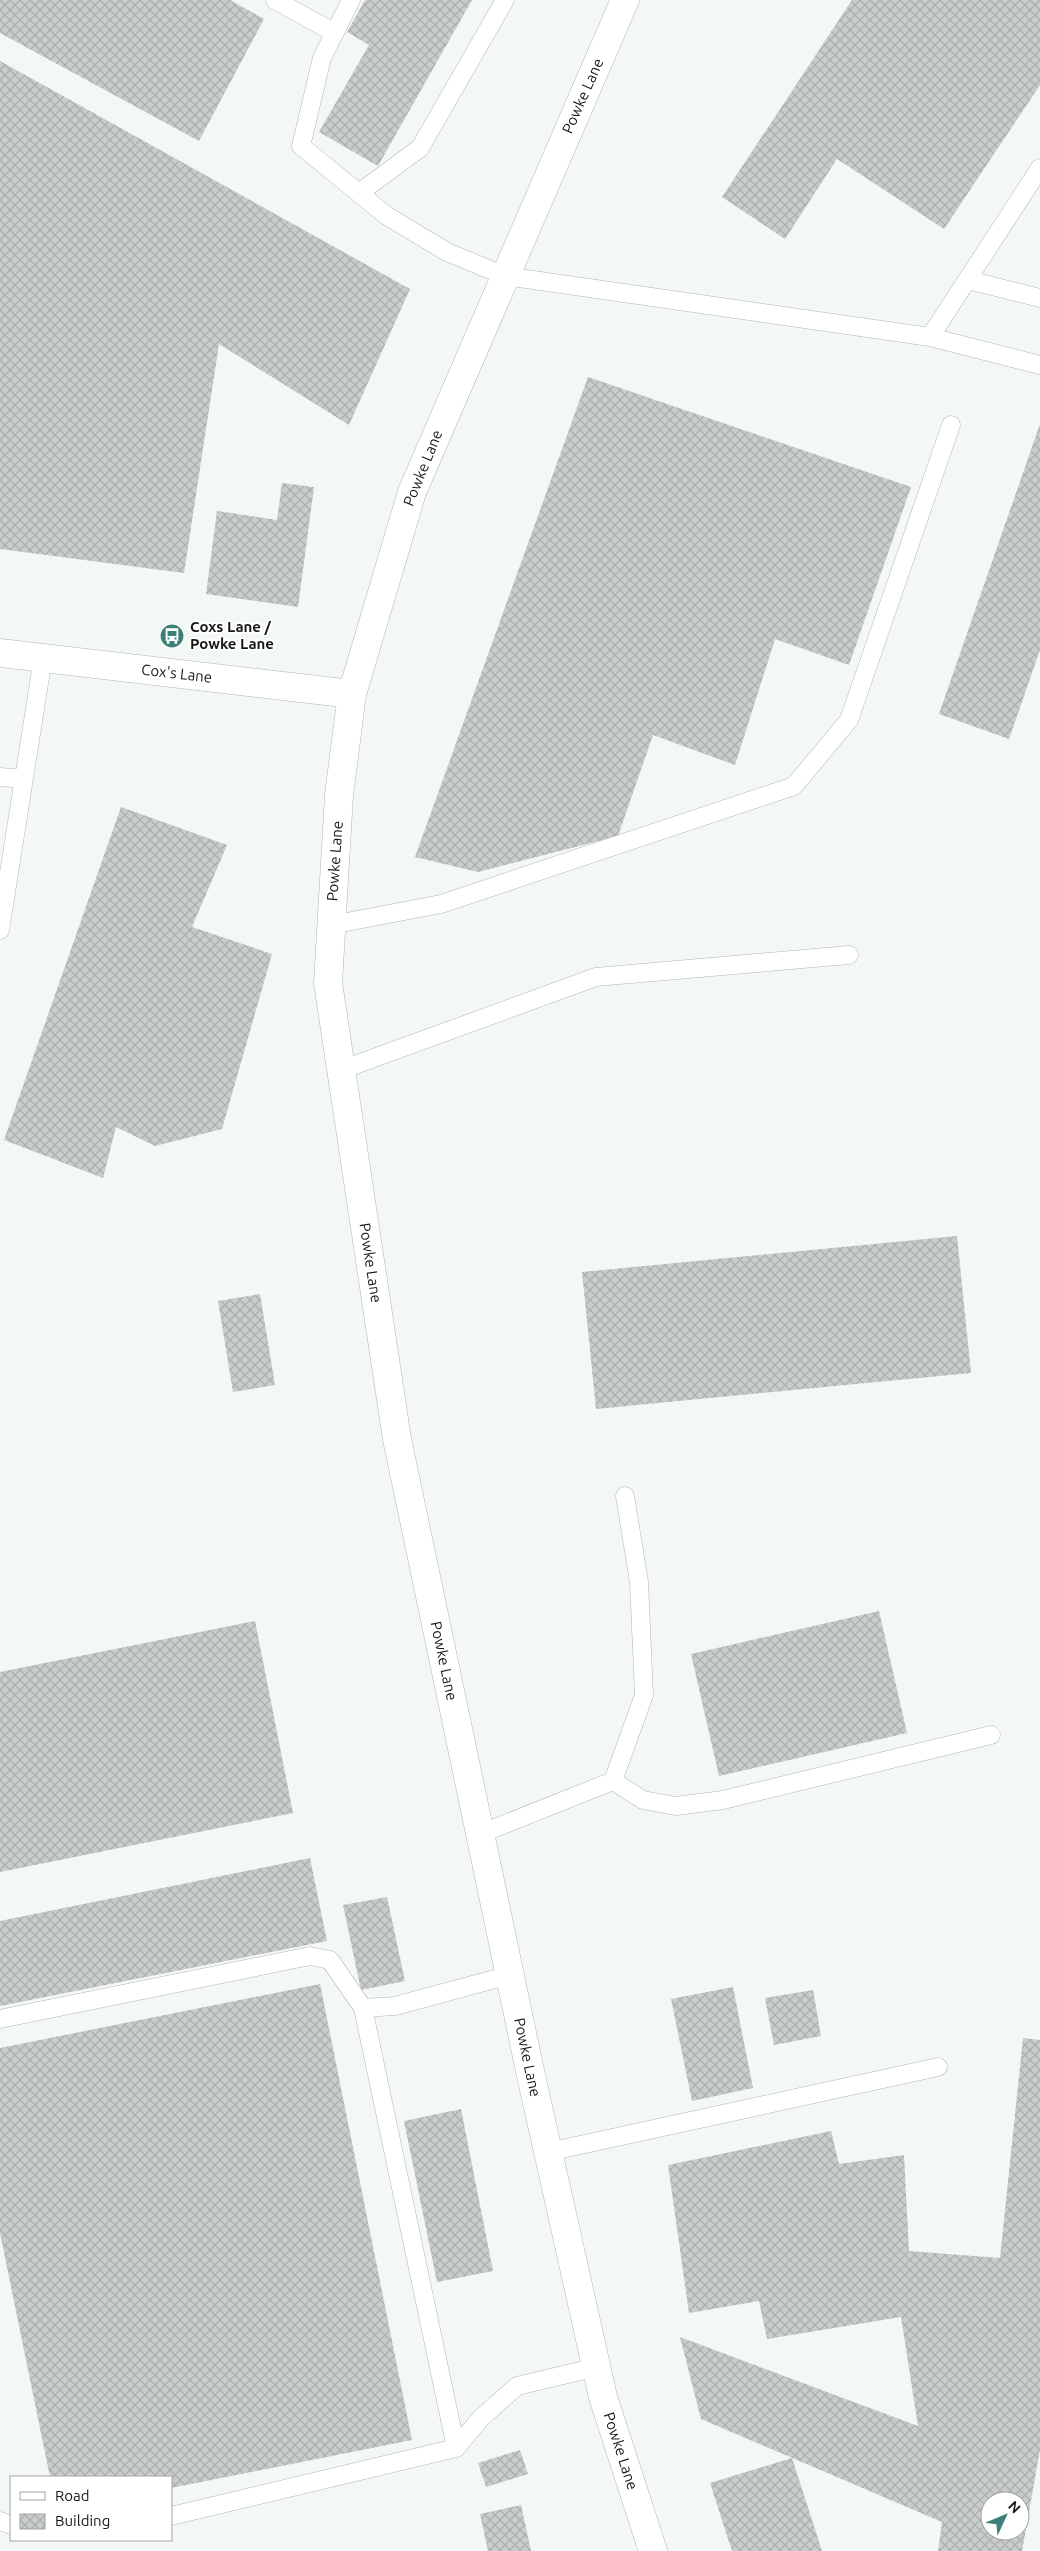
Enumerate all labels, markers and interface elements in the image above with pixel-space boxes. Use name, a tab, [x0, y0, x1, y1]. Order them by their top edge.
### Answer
street label: Powke Lane	[558, 56, 607, 136]
street label: Powke Lane	[400, 427, 445, 508]
place label: Coxs Lane / Powke Lane	[190, 618, 274, 652]
bus stop icon: Coxs Lane / Powke Lane	[159, 623, 185, 649]
street label: Cox's Lane	[141, 661, 213, 686]
street label: Powke Lane	[323, 820, 346, 902]
street label: Powke Lane	[356, 1222, 385, 1304]
street label: Powke Lane	[428, 1620, 461, 1702]
street label: Powke Lane	[511, 2016, 545, 2098]
street label: Powke Lane	[601, 2410, 642, 2492]
legend	[10, 2476, 172, 2541]
text: Road	[55, 2487, 90, 2504]
north arrow	[980, 2491, 1030, 2541]
text: N	[1005, 2498, 1024, 2516]
text: Building	[55, 2512, 110, 2529]

